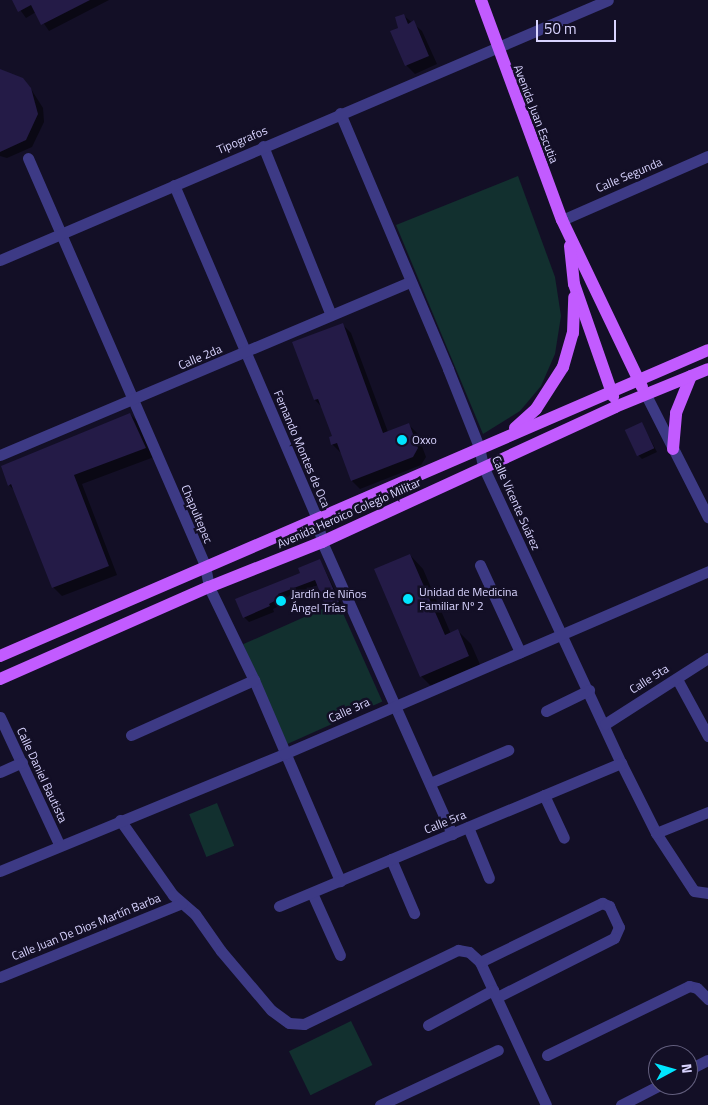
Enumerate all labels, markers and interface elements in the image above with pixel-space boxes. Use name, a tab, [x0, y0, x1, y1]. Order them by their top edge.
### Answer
scale bar	[538, 10, 618, 42]
text: 50 m	[544, 17, 577, 40]
street label: Avenida Juan Escutia	[511, 63, 561, 165]
street label: Tipografos	[214, 123, 270, 157]
street label: Calle Segunda	[594, 155, 664, 195]
street label: Calle 2da	[176, 341, 224, 373]
street label: Fernando Montes de Oca	[271, 388, 333, 510]
place label: Oxxo	[412, 433, 437, 447]
marker: Oxxo	[396, 434, 408, 446]
street label: Calle Vicente Suárez	[489, 454, 543, 552]
street label: Avenida Heroico Colegio Militar	[275, 475, 423, 551]
street label: Chapultepec	[178, 482, 216, 546]
place label: Unidad de Medicina Familiar Nº 2	[419, 585, 518, 613]
place label: Jardín de Niños Ángel Trías	[291, 587, 367, 615]
marker: Unidad de Medicina Familiar Nº 2	[401, 592, 415, 606]
marker: Jardín de Niños Ángel Trías	[275, 595, 287, 607]
street label: Calle 5ta	[627, 661, 671, 697]
street label: Calle 3ra	[326, 695, 372, 725]
street label: Calle Daniel Bautista	[14, 725, 70, 825]
street label: Calle 5ra	[422, 807, 468, 837]
street label: Calle Juan De Dios Martín Barba	[10, 891, 162, 963]
north arrow	[648, 1045, 698, 1095]
text: N	[676, 1063, 698, 1074]

